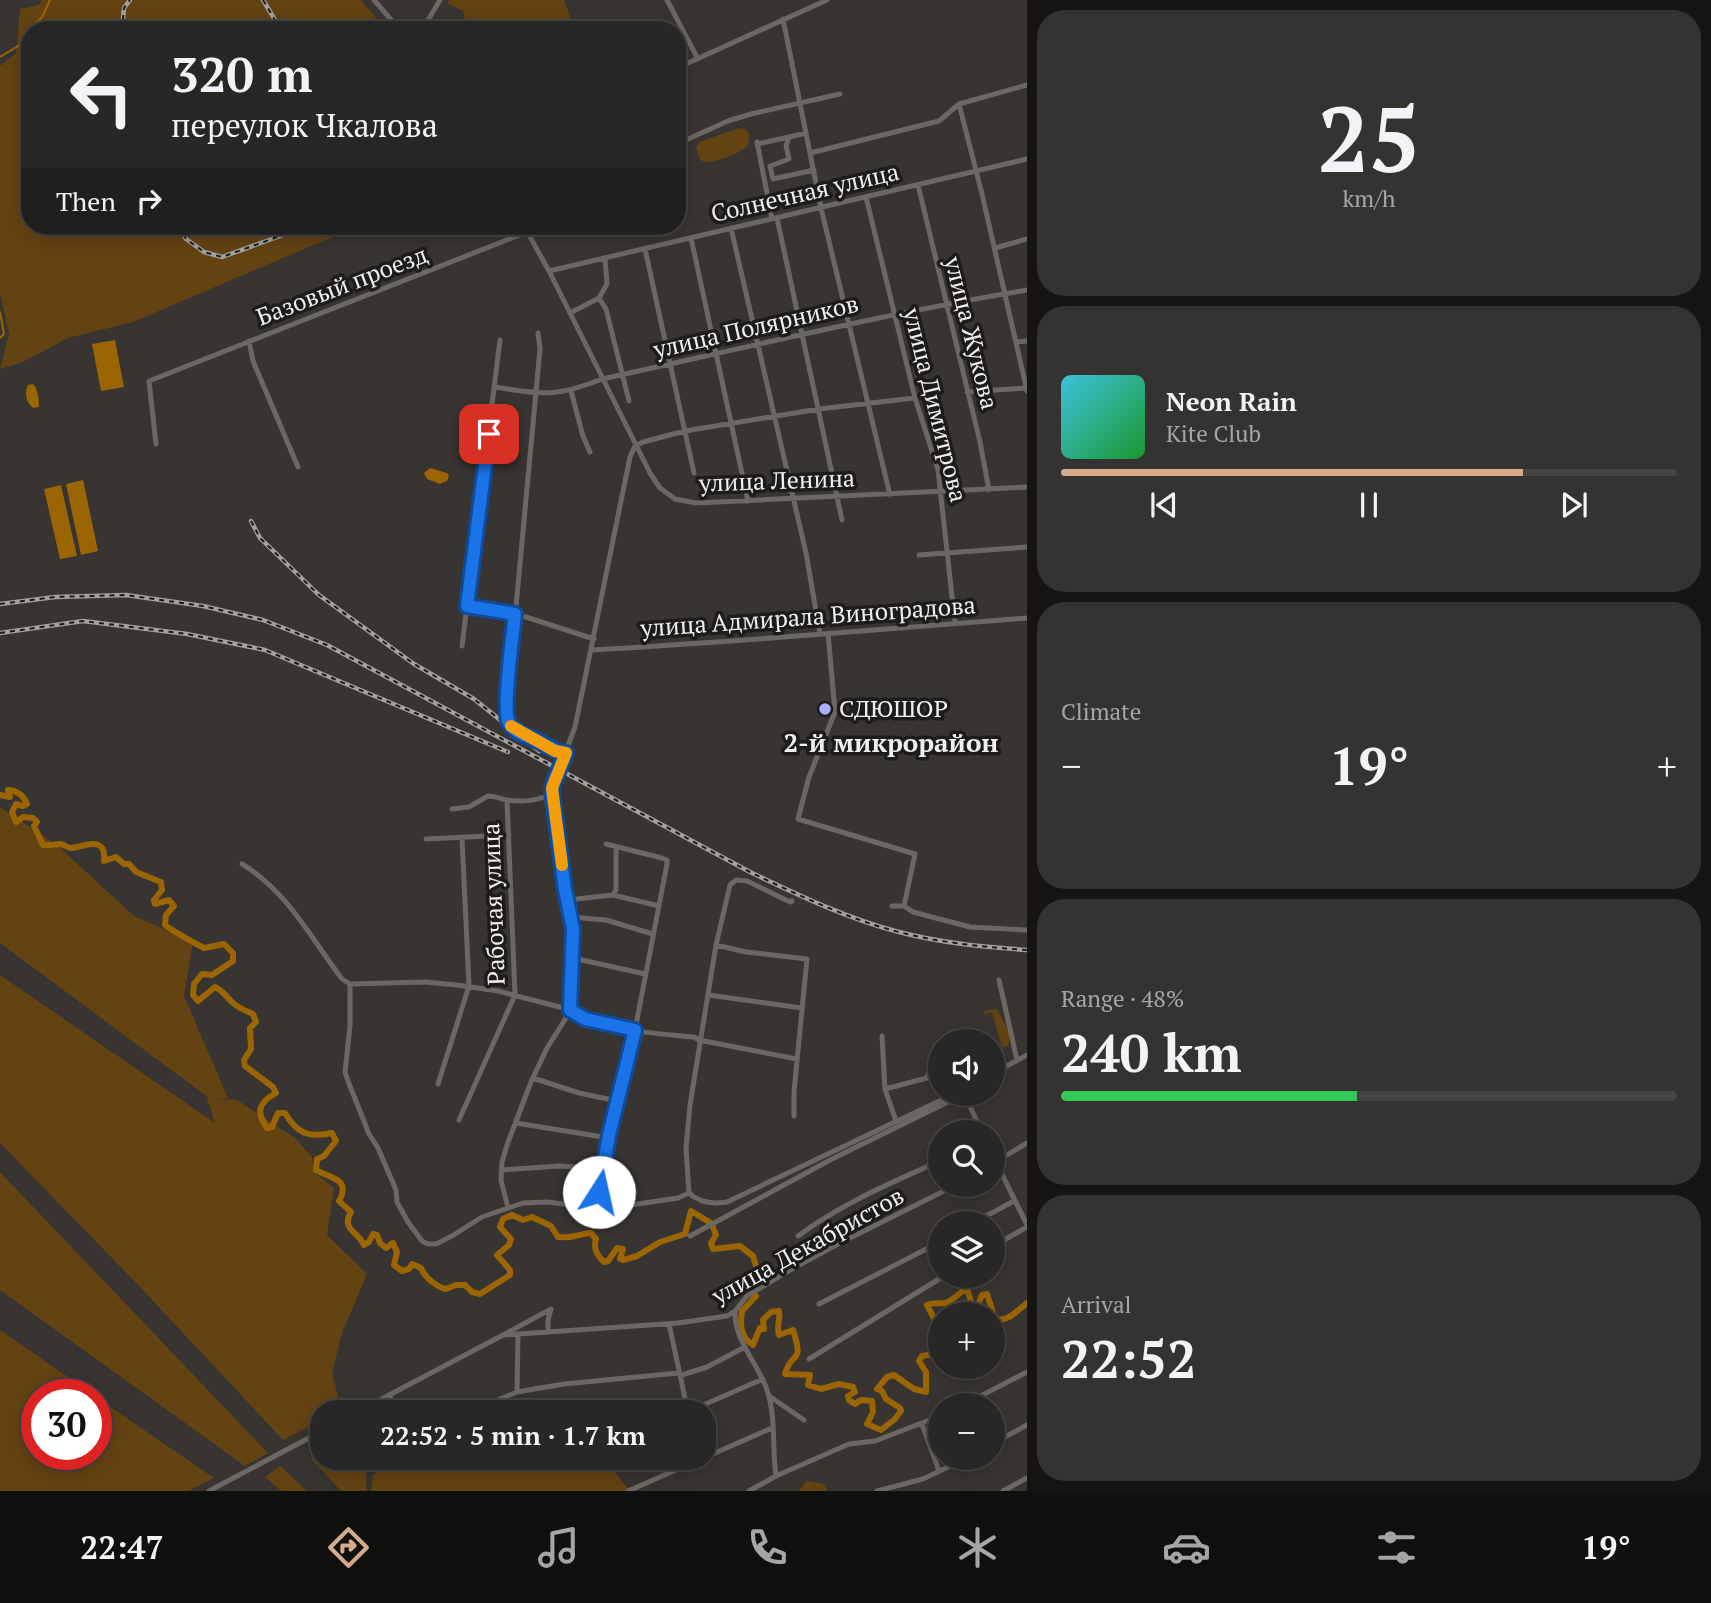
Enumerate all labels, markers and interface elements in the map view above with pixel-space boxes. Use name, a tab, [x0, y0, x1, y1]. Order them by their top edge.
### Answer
text: 320 m	[171, 41, 313, 106]
icon: left	[56, 49, 147, 140]
text: 25	[1318, 77, 1420, 198]
text: переулок Чкалова	[171, 104, 438, 146]
street label: Солнечная улица	[708, 155, 902, 229]
icon: right	[130, 182, 168, 220]
text: km/h	[1342, 183, 1396, 214]
text: Then	[56, 184, 116, 218]
street label: Базовый проезд	[251, 238, 432, 332]
street label: улица Жукова	[937, 252, 1006, 412]
street label: улица Полярников	[649, 287, 861, 365]
street label: улица Димитрова	[896, 303, 976, 505]
text: Neon Rain	[1166, 384, 1297, 418]
pin	[459, 404, 519, 464]
icon: arrive	[470, 415, 508, 453]
text: Kite Club	[1166, 418, 1261, 449]
street label: улица Ленина	[698, 461, 855, 499]
icon: previous	[1145, 486, 1183, 524]
icon: pause	[1350, 486, 1388, 524]
icon: next	[1555, 486, 1593, 524]
street label: улица Адмирала Виноградова	[638, 588, 977, 644]
place label: СДЮШОР	[839, 692, 948, 724]
text: Climate	[1061, 696, 1141, 727]
marker: СДЮШОР	[817, 701, 833, 717]
district label: 2-й микрорайон	[783, 725, 999, 759]
text: 19°	[1329, 731, 1409, 800]
text: −	[1061, 741, 1081, 791]
text: +	[1657, 741, 1677, 791]
street label: Рабочая улица	[474, 822, 512, 986]
text: Range · 48%	[1061, 983, 1184, 1014]
text: 240 km	[1061, 1018, 1242, 1087]
map controls	[928, 1029, 1005, 1470]
button: sound	[928, 1029, 1005, 1106]
button: search	[928, 1120, 1005, 1197]
position arrow	[562, 1155, 636, 1229]
street label: улица Декабристов	[705, 1179, 909, 1312]
button: layers	[928, 1211, 1005, 1288]
text: Arrival	[1061, 1289, 1132, 1320]
button: +	[928, 1302, 1005, 1379]
text: 22:52	[1061, 1324, 1196, 1393]
speed limit sign: 30	[21, 1379, 112, 1470]
button: −	[928, 1393, 1005, 1470]
text: 22:52 · 5 min · 1.7 km	[380, 1418, 646, 1452]
icon: directions	[324, 1523, 373, 1572]
icon: music	[534, 1523, 583, 1572]
icon: phone	[743, 1523, 792, 1572]
icon: climate	[953, 1523, 1002, 1572]
icon: car	[1162, 1523, 1211, 1572]
icon: filters	[1372, 1523, 1421, 1572]
text: 22:47	[80, 1526, 164, 1568]
text: 19°	[1581, 1526, 1631, 1568]

